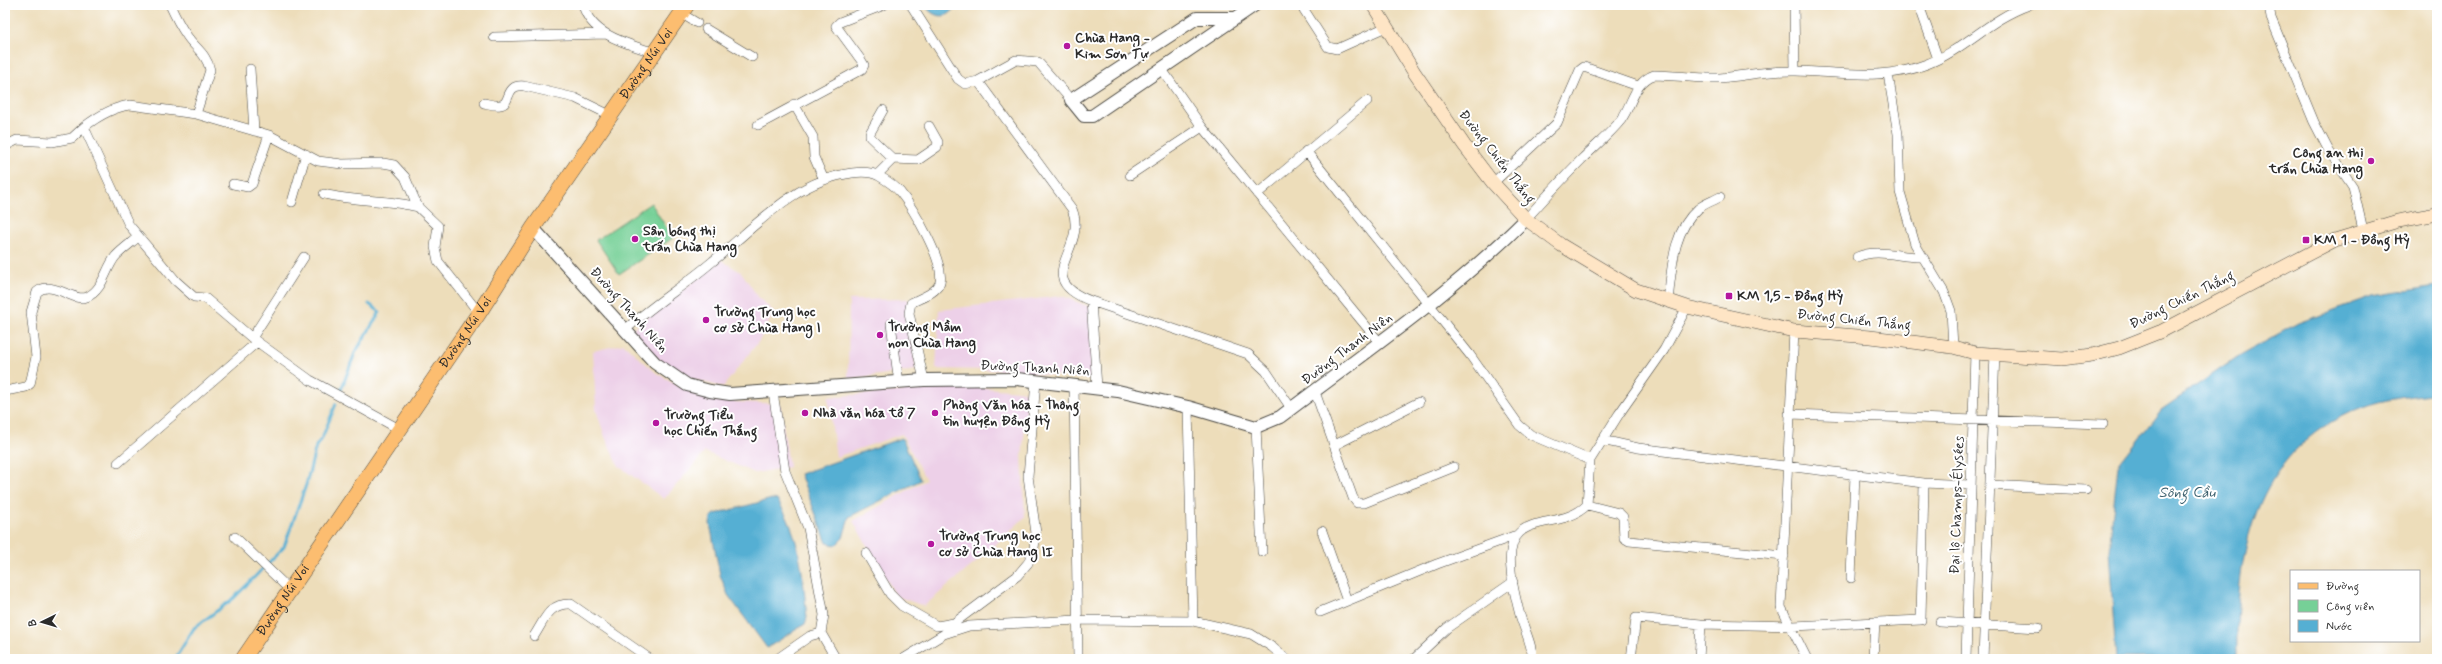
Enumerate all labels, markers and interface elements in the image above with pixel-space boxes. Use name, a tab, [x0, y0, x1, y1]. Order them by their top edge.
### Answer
street label: Đường Núi Voi	[615, 25, 677, 103]
place label: Chùa Hang - Kim Sơn Tự	[1075, 29, 1151, 63]
marker: Chùa Hang - Kim Sơn Tự	[1062, 41, 1072, 51]
street label: Đường Chiến Thắng	[1453, 106, 1539, 209]
place label: Công an thị trấn Chùa Hang	[2268, 144, 2364, 180]
marker: Công an thị trấn Chùa Hang	[2366, 156, 2376, 166]
place label: Sân bóng thị trấn Chùa Hang	[642, 222, 737, 258]
place label: KM 1 - Đồng Hỷ	[2314, 231, 2410, 252]
marker: Sân bóng thị trấn Chùa Hang	[630, 234, 640, 244]
marker: KM 1 - Đồng Hỷ	[2301, 235, 2311, 245]
street label: Đường Thanh Niên	[584, 263, 672, 358]
street label: Đường Chiến Thắng	[2127, 267, 2238, 335]
place label: KM 1,5 - Đồng Hỷ	[1737, 287, 1844, 308]
marker: KM 1,5 - Đồng Hỷ	[1724, 291, 1734, 301]
street label: Đường Núi Voi	[435, 293, 496, 372]
place label: Trường Trung học cơ sở Chùa Hang I	[714, 303, 821, 339]
street label: Đường Chiến Thắng	[1796, 305, 1912, 337]
street label: Đường Thanh Niên	[1298, 309, 1397, 391]
marker: Trường Trung học cơ sở Chùa Hang I	[701, 315, 711, 325]
place label: Trường Mầm non Chùa Hang	[888, 318, 976, 354]
marker: Trường Mầm non Chùa Hang	[875, 330, 885, 340]
street label: Đường Thanh Niên	[980, 356, 1090, 382]
place label: Phòng Văn hóa - Thông tin huyện Đồng Hỷ	[943, 396, 1080, 433]
place label: Nhà văn hóa tổ 7	[813, 404, 916, 422]
place label: Trường Tiểu học Chiến Thắng	[664, 406, 758, 443]
marker: Nhà văn hóa tổ 7	[800, 408, 810, 418]
marker: Phòng Văn hóa - Thông tin huyện Đồng Hỷ	[930, 408, 940, 418]
marker: Trường Tiểu học Chiến Thắng	[651, 418, 661, 428]
street label: Đại lộ Champs-Élysées	[1946, 436, 1968, 574]
water label: Sông Cầu	[2159, 483, 2216, 505]
place label: Trường Trung học cơ sở Chùa Hang II	[939, 527, 1054, 563]
marker: Trường Trung học cơ sở Chùa Hang II	[926, 539, 936, 549]
street label: Đường Núi Voi	[252, 561, 314, 640]
legend	[2290, 570, 2420, 642]
text: Đường	[2326, 579, 2359, 596]
text: Công viên	[2326, 599, 2374, 616]
north arrow	[22, 602, 62, 642]
text: B	[26, 619, 40, 627]
text: Nước	[2326, 619, 2352, 635]

